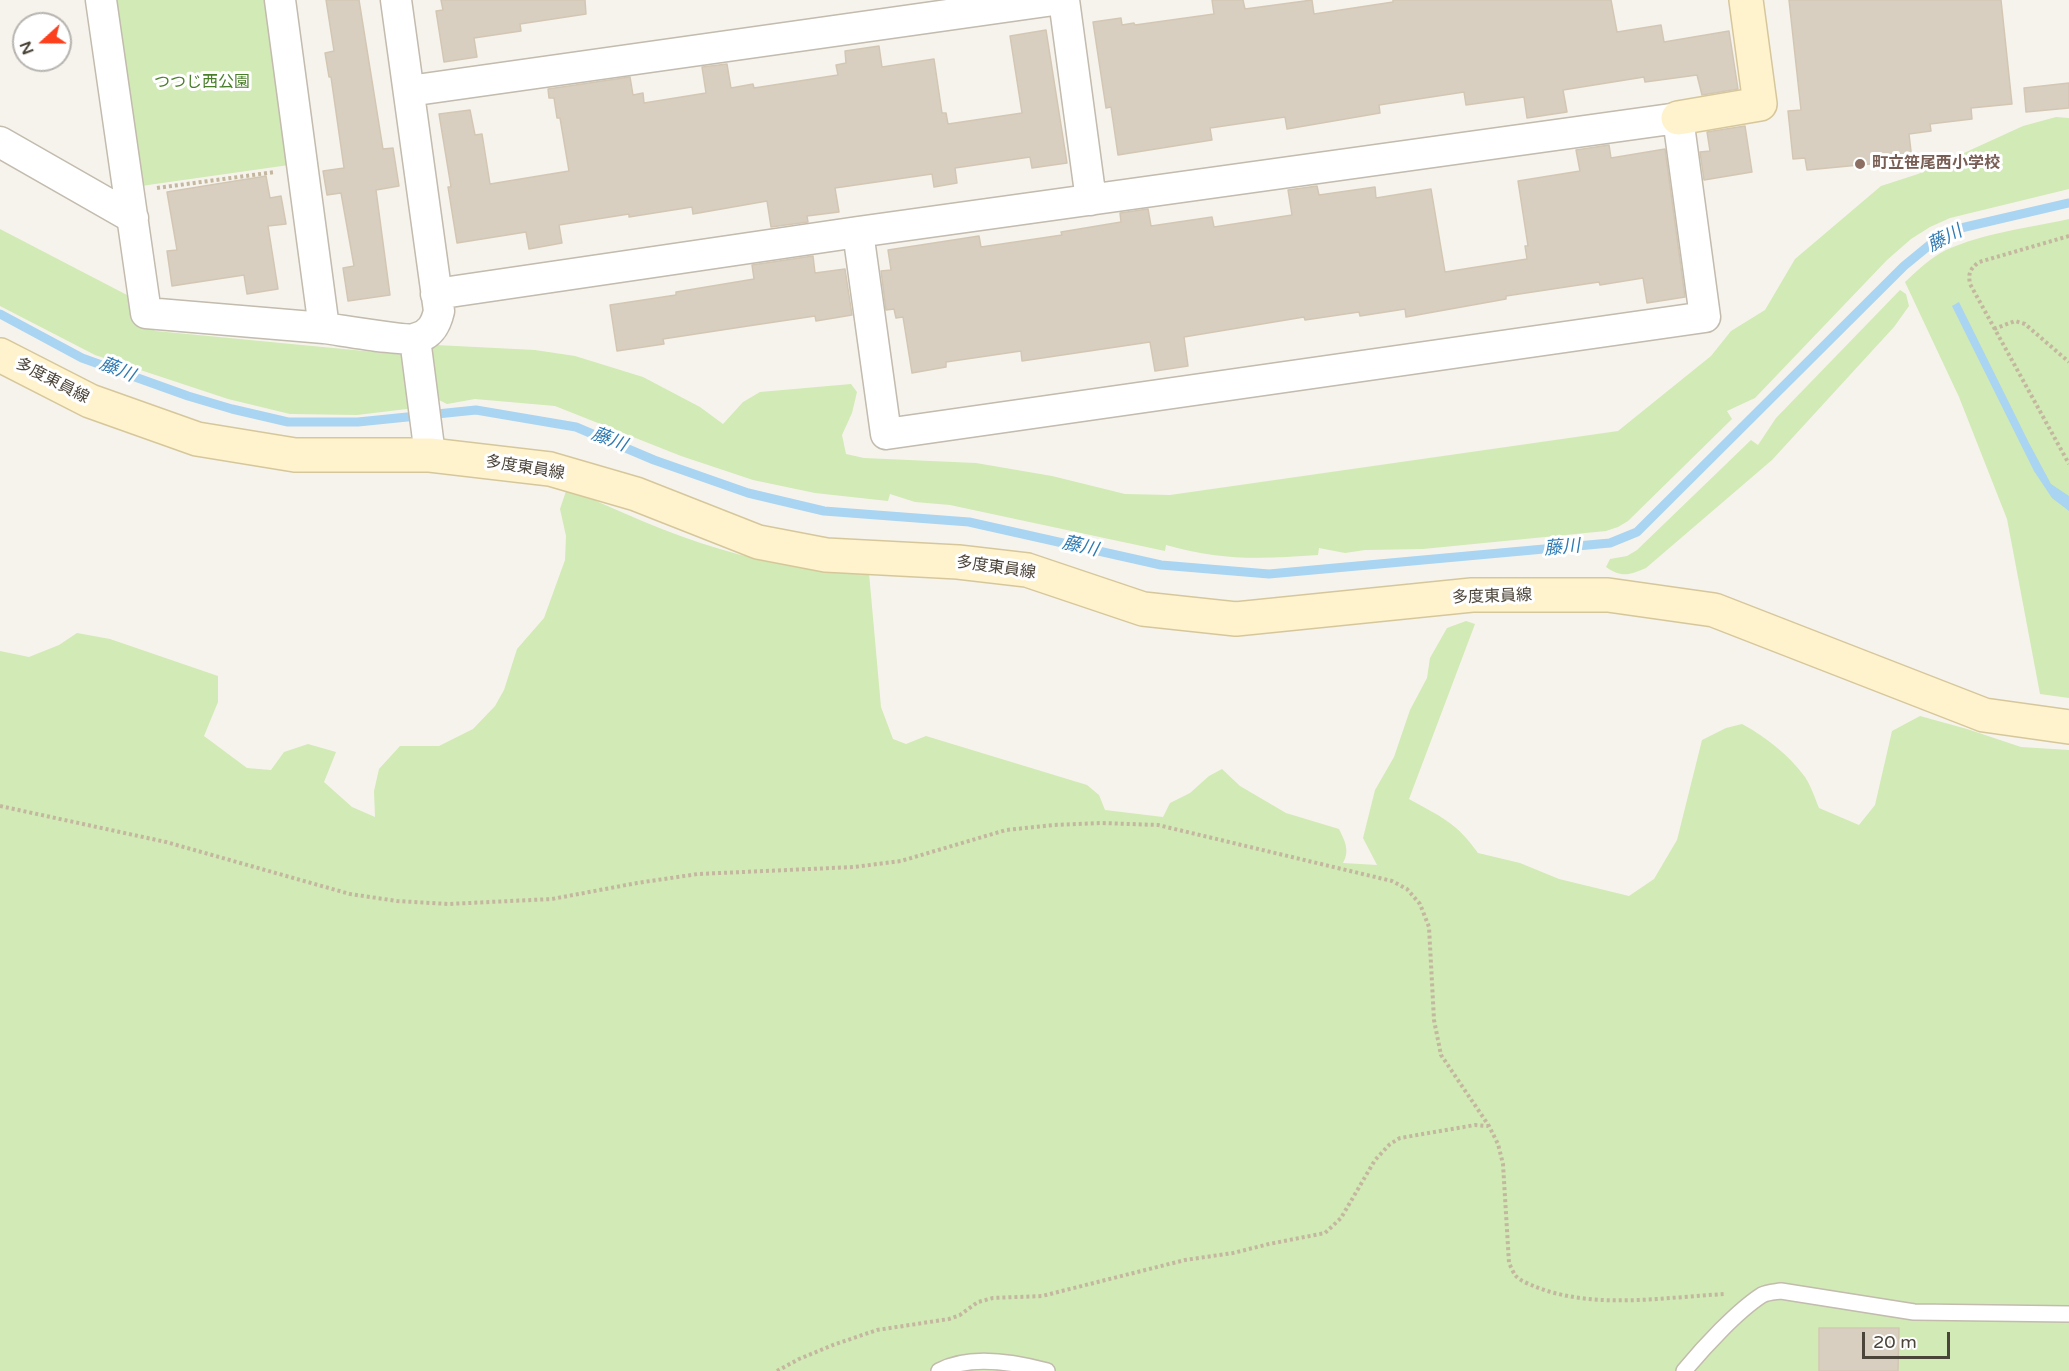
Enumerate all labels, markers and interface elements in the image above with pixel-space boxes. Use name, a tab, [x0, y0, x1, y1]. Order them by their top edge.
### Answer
north arrow	[12, 12, 72, 72]
text: N	[15, 38, 39, 57]
park label: つつじ西公園	[154, 73, 250, 93]
place label: 町立笹尾西小学校	[1872, 154, 2000, 174]
marker: 町立笹尾西小学校	[1853, 157, 1867, 171]
water label: 藤川	[1924, 221, 1966, 257]
water label: 藤川	[96, 353, 138, 387]
street label: 多度東員線	[12, 354, 92, 408]
water label: 藤川	[588, 423, 630, 457]
street label: 多度東員線	[484, 452, 566, 484]
water label: 藤川	[1060, 532, 1100, 562]
water label: 藤川	[1543, 536, 1581, 560]
street label: 多度東員線	[955, 553, 1037, 583]
street label: 多度東員線	[1452, 586, 1532, 608]
scale bar	[1865, 1320, 1954, 1358]
text: 20 m	[1873, 1331, 1917, 1353]

